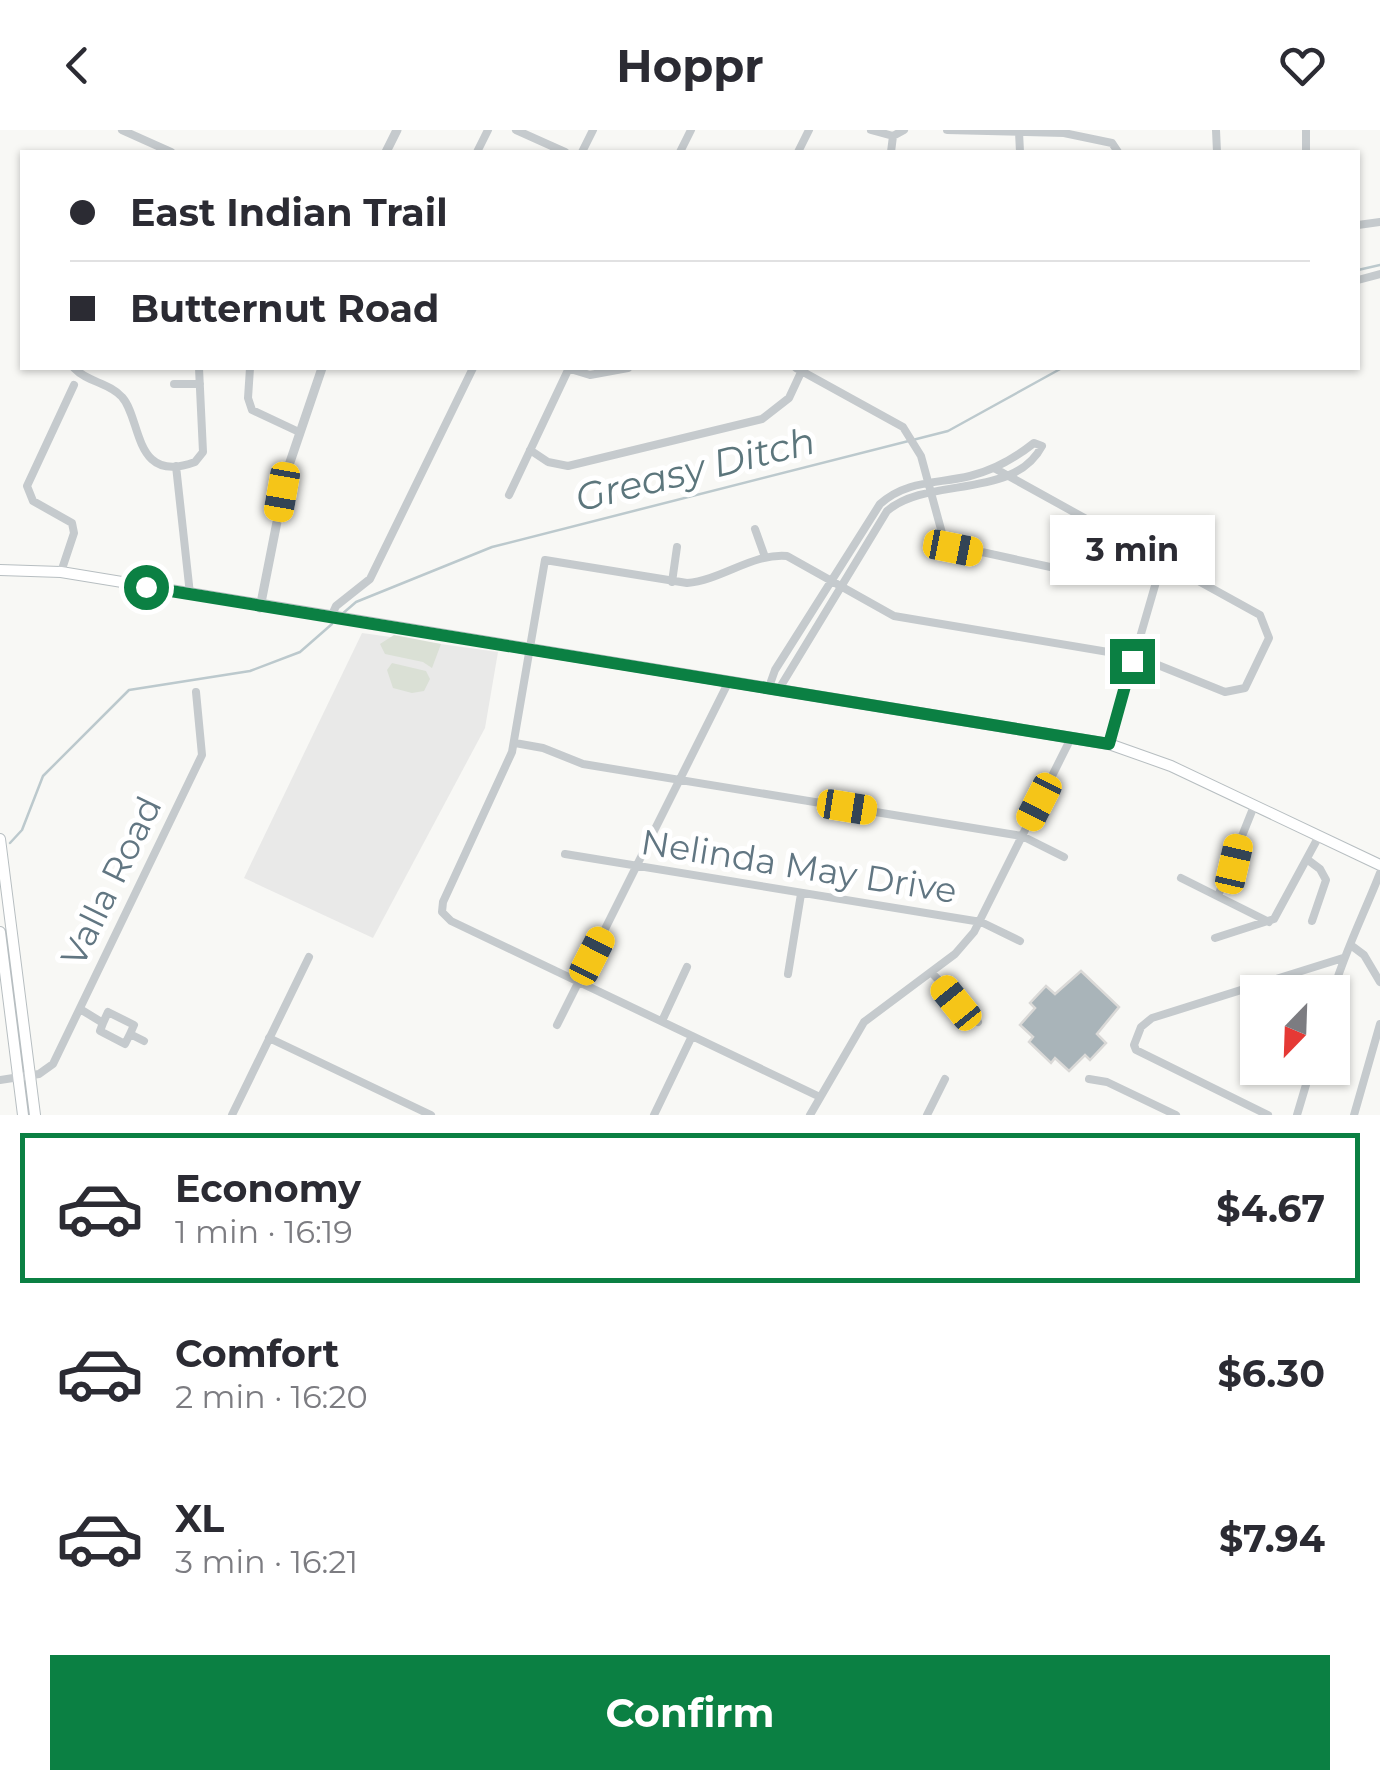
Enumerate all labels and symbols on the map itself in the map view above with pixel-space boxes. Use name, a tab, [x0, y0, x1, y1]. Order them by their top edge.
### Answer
water label: Greasy Ditch	[570, 417, 820, 521]
car	[262, 460, 302, 524]
callout: 3 min	[1050, 516, 1214, 586]
car	[921, 528, 985, 568]
route start	[124, 565, 169, 610]
route end	[1110, 639, 1155, 684]
car	[1012, 768, 1066, 836]
car	[815, 787, 879, 827]
street label: Valla Road	[51, 789, 171, 973]
street label: Nelinda May Drive	[638, 820, 960, 912]
car	[1213, 831, 1255, 897]
car	[565, 922, 619, 990]
car	[925, 970, 987, 1036]
north arrow	[1240, 975, 1350, 1085]

